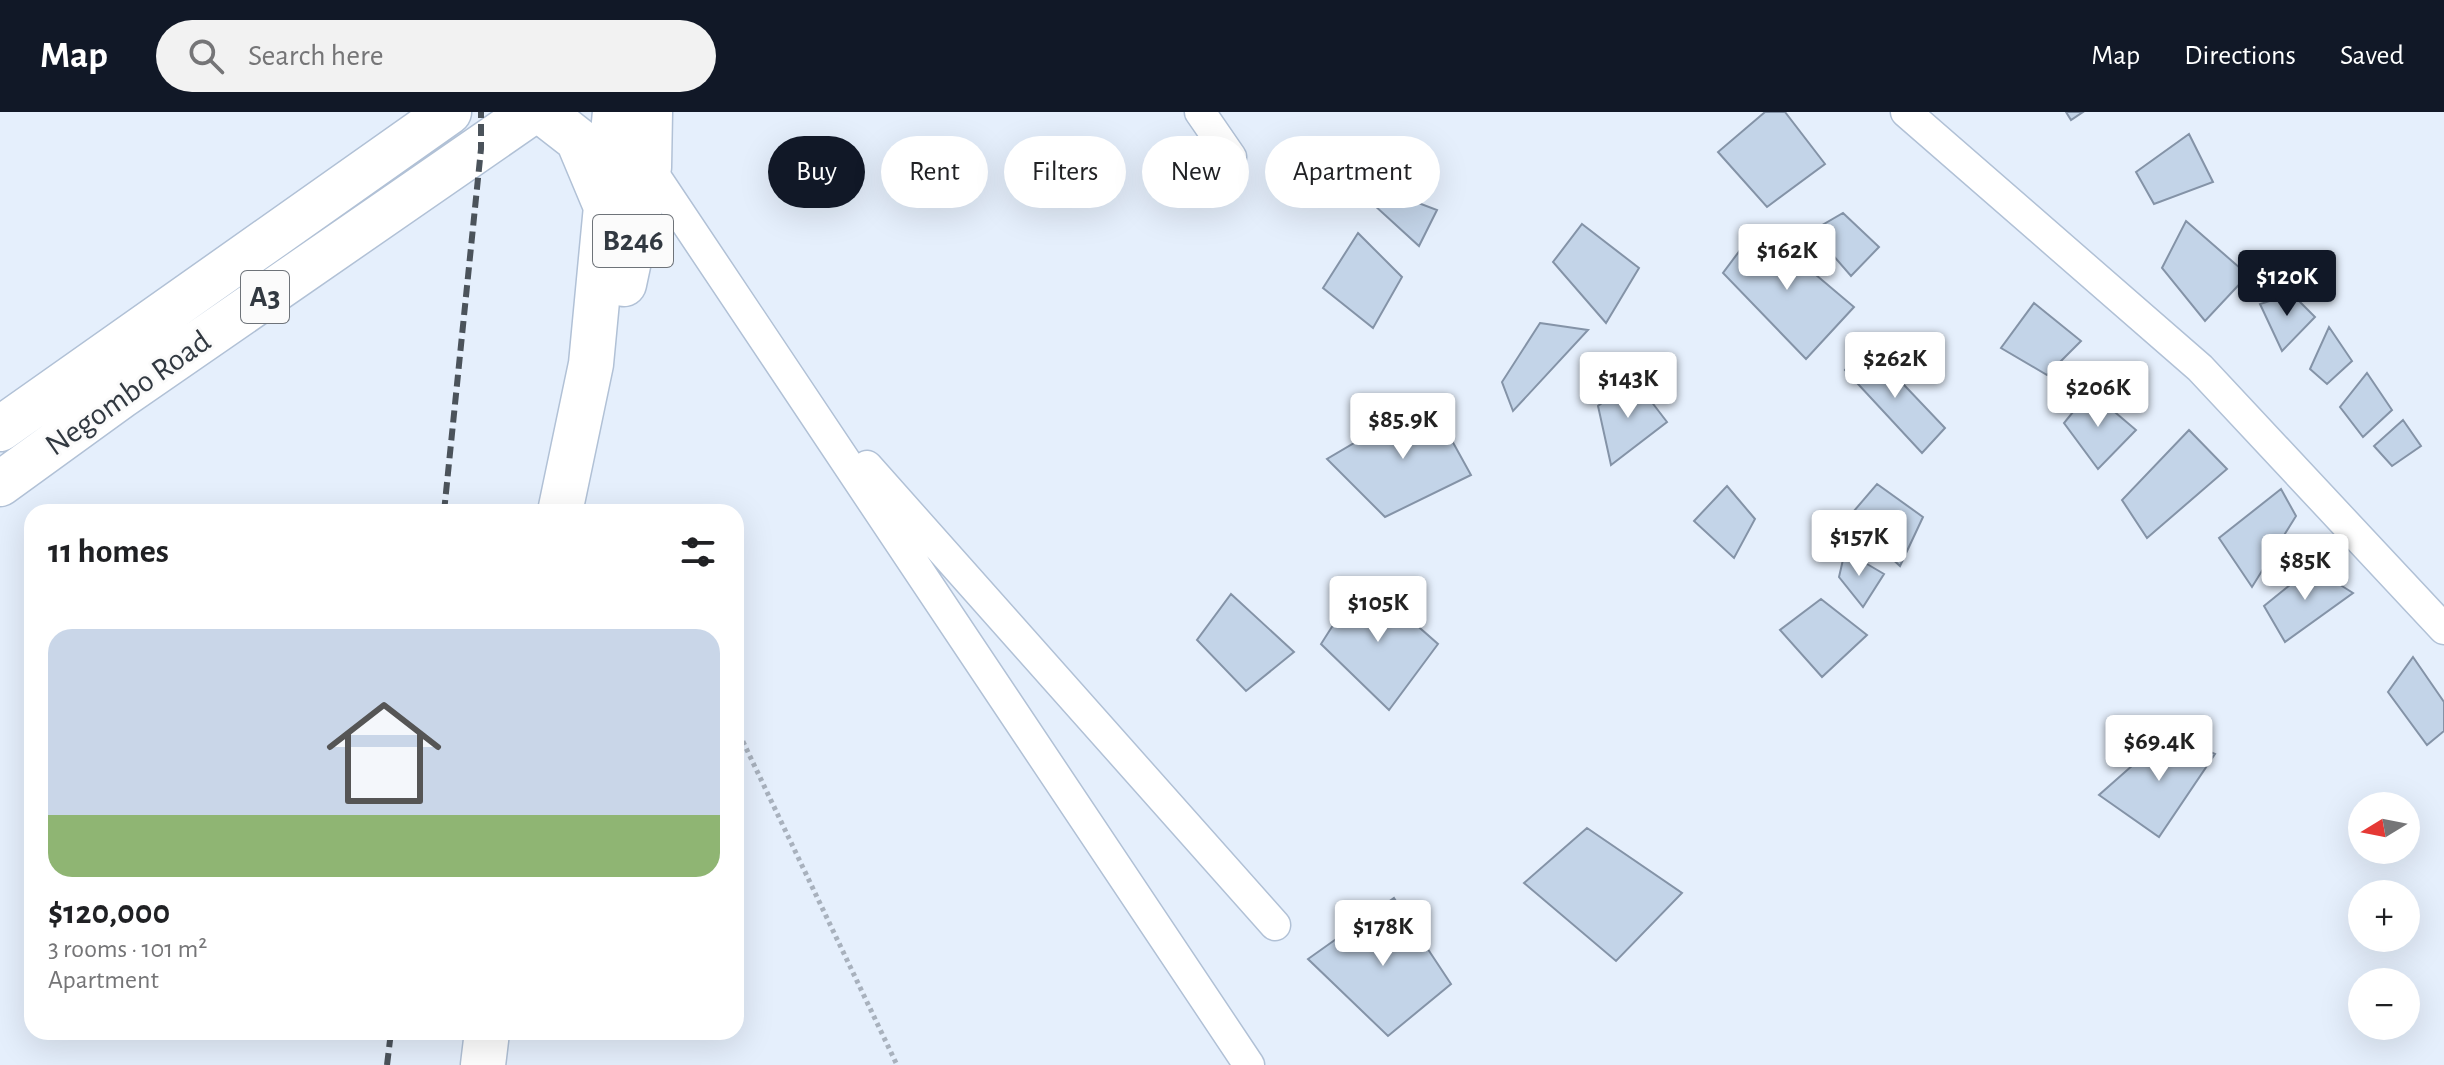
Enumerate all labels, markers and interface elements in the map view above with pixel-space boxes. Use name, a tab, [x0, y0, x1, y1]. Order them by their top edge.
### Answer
search box	[156, 20, 716, 92]
icon: search	[184, 34, 228, 78]
text: Map	[40, 37, 108, 75]
text: Search here	[248, 41, 384, 71]
text: Map	[2091, 42, 2140, 70]
text: Directions	[2184, 42, 2296, 70]
text: Saved	[2340, 42, 2404, 70]
chip: Buy	[768, 136, 865, 208]
chip: Rent	[881, 136, 988, 208]
chip: Filters	[1004, 136, 1126, 208]
chip: New	[1142, 136, 1249, 208]
chip: Apartment	[1265, 136, 1440, 208]
road number: B246	[593, 215, 673, 267]
pin: $162K	[1731, 224, 1843, 292]
text: $162K	[1756, 237, 1818, 263]
pin: $120K	[2231, 250, 2343, 318]
text: $120K	[2256, 263, 2318, 289]
road number: A3	[241, 271, 289, 323]
street label: Negombo Road	[40, 324, 216, 462]
pin: $262K	[1839, 332, 1951, 400]
text: $262K	[1863, 345, 1927, 371]
pin: $143K	[1572, 352, 1684, 420]
pin: $206K	[2042, 361, 2154, 429]
text: $143K	[1598, 365, 1658, 391]
text: $206K	[2065, 374, 2131, 400]
pin: $85.9K	[1338, 393, 1468, 461]
text: $85.9K	[1368, 406, 1438, 432]
pin: $157K	[1803, 510, 1915, 578]
text: $157K	[1830, 523, 1888, 549]
icon: filters	[676, 530, 720, 574]
pin: $85K	[2258, 534, 2352, 602]
text: 11 homes	[48, 535, 169, 569]
text: $85K	[2280, 547, 2330, 573]
pin: $105K	[1322, 576, 1434, 644]
text: $105K	[1347, 589, 1409, 615]
icon: home	[312, 681, 456, 825]
pin: $69.4K	[2094, 715, 2224, 783]
text: $69.4K	[2123, 728, 2195, 754]
north arrow	[2348, 792, 2420, 864]
map controls	[2348, 792, 2420, 1040]
button: +	[2348, 880, 2420, 952]
text: $120,000	[48, 896, 170, 930]
pin: $178K	[1327, 900, 1439, 968]
text: $178K	[1353, 913, 1413, 939]
text: 3 rooms · 101 m²	[48, 936, 207, 962]
text: Apartment	[48, 967, 159, 993]
button: −	[2348, 968, 2420, 1040]

